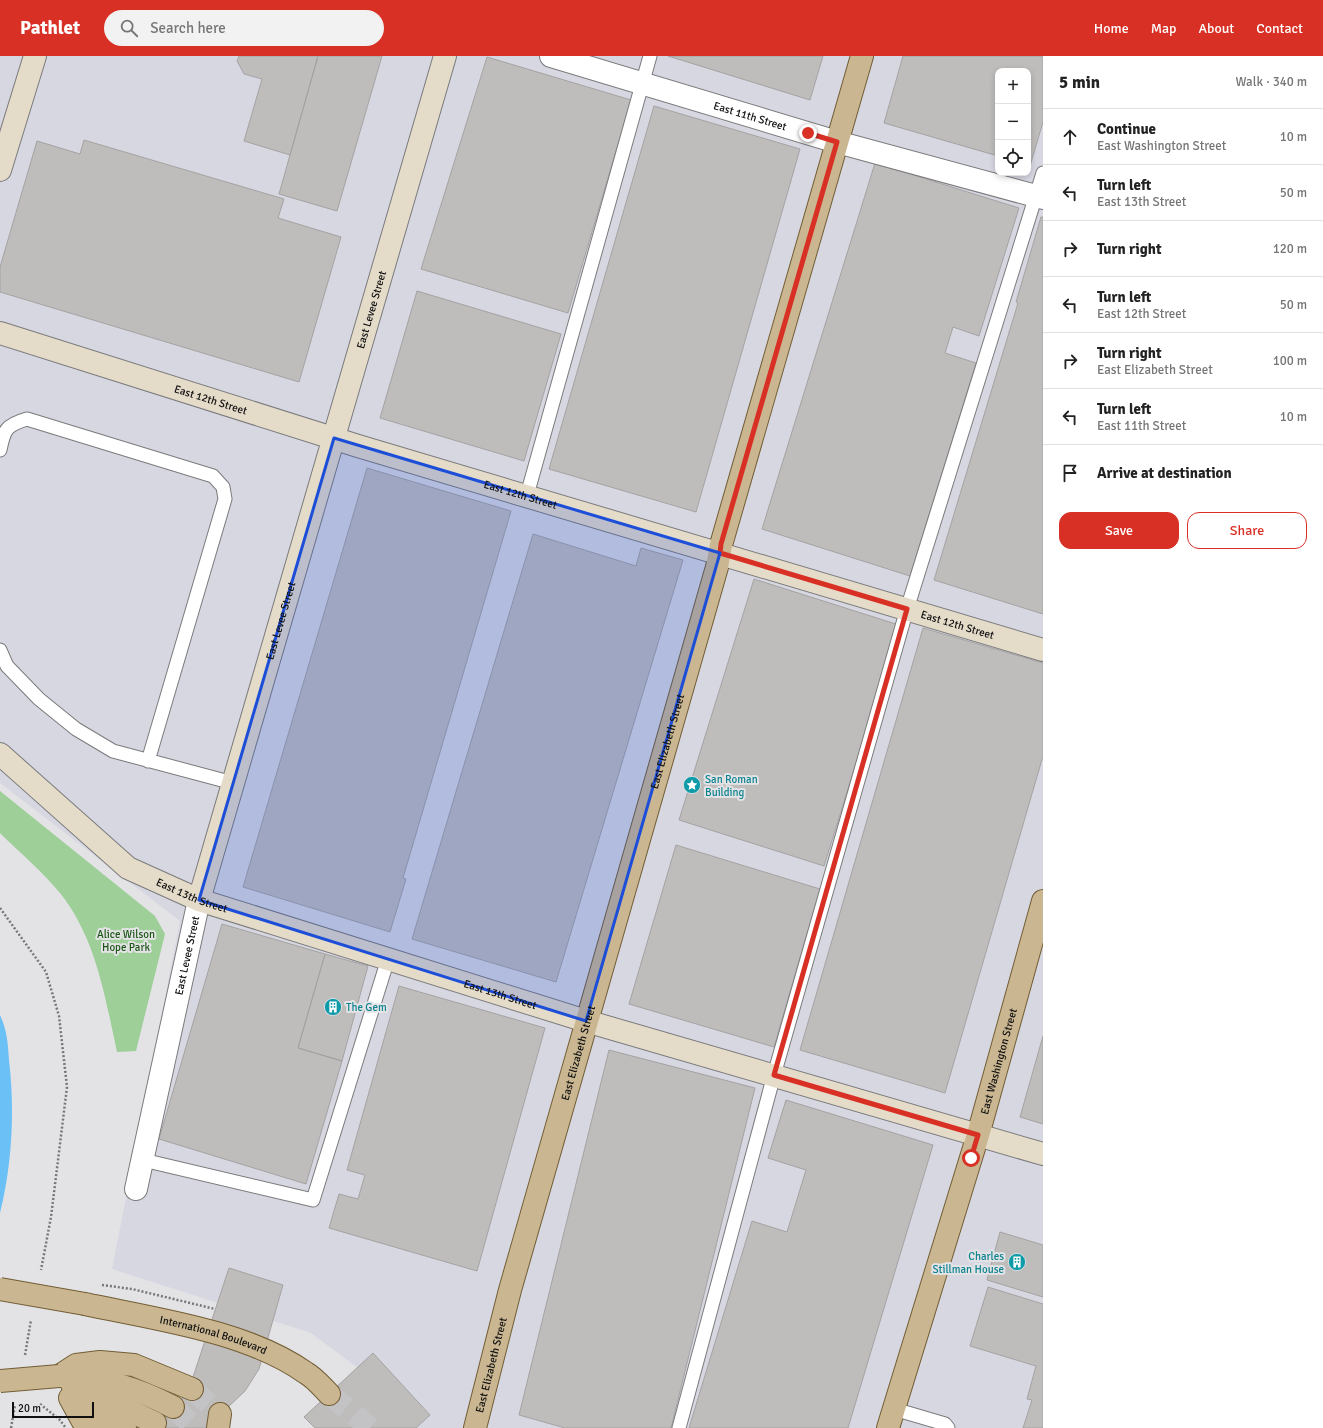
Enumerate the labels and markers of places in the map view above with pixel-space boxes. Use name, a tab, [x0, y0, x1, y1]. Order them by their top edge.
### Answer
place label: San Roman Building	[705, 773, 758, 799]
place icon: San Roman Building	[682, 775, 702, 795]
building icon: The Gem	[323, 997, 343, 1017]
place label: The Gem	[346, 1001, 387, 1014]
place label: Charles Stillman House	[932, 1250, 1004, 1276]
building icon: Charles Stillman House	[1007, 1252, 1027, 1272]

